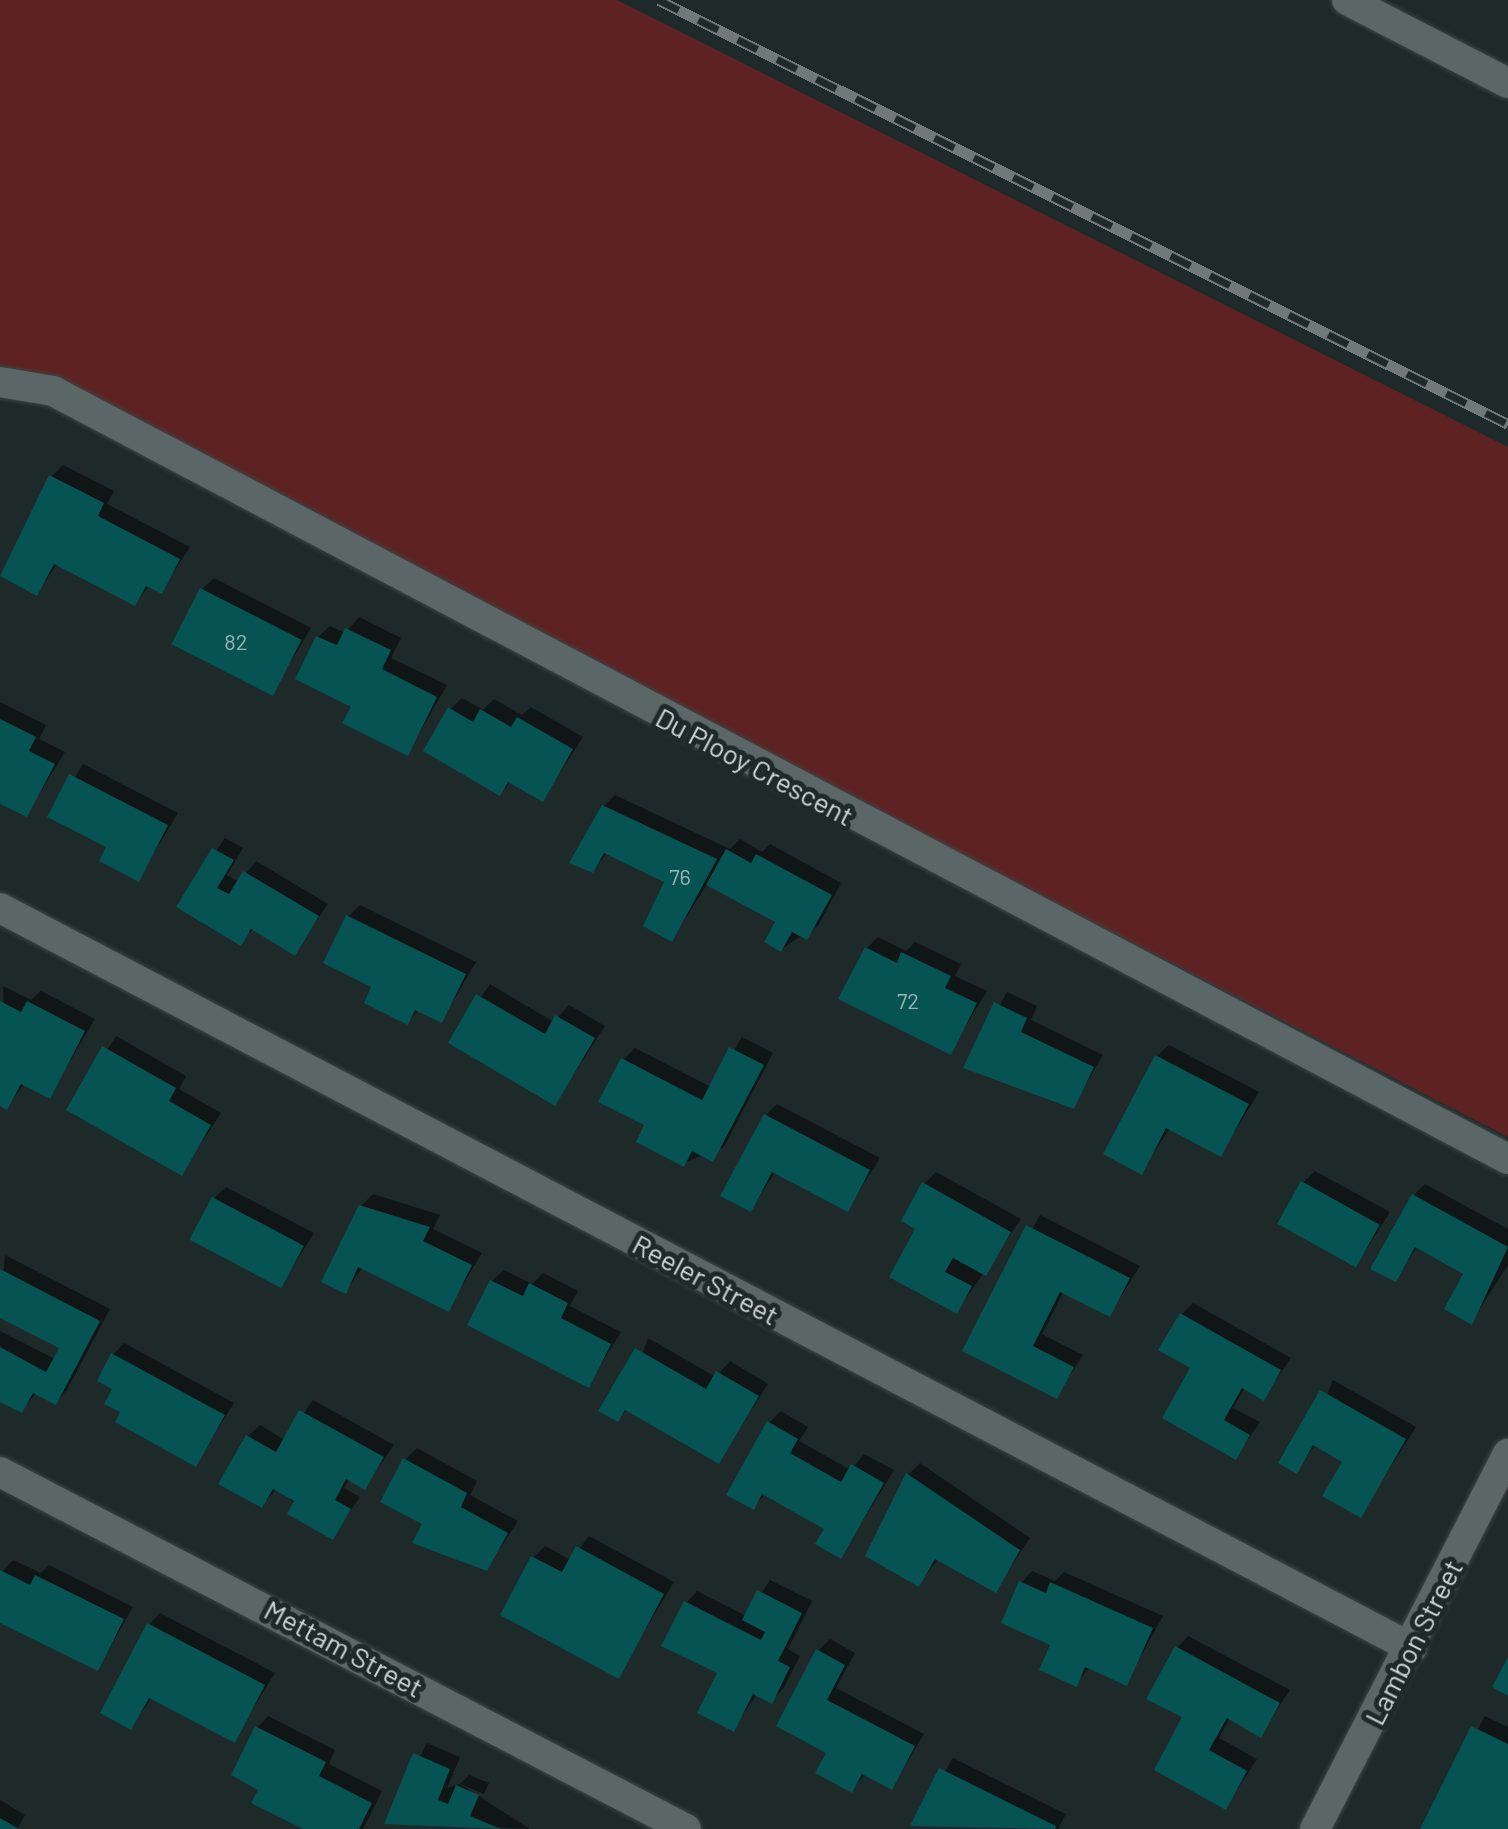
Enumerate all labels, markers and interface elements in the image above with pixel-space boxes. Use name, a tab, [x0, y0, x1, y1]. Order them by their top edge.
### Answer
house number: 82	[224, 629, 248, 655]
street label: Du Plooy Crescent	[650, 700, 860, 832]
house number: 76	[669, 864, 691, 890]
house number: 72	[897, 988, 919, 1014]
street label: Reeler Street	[627, 1226, 785, 1332]
street label: Lambon Street	[1357, 1554, 1469, 1730]
street label: Mettam Street	[259, 1592, 429, 1704]

